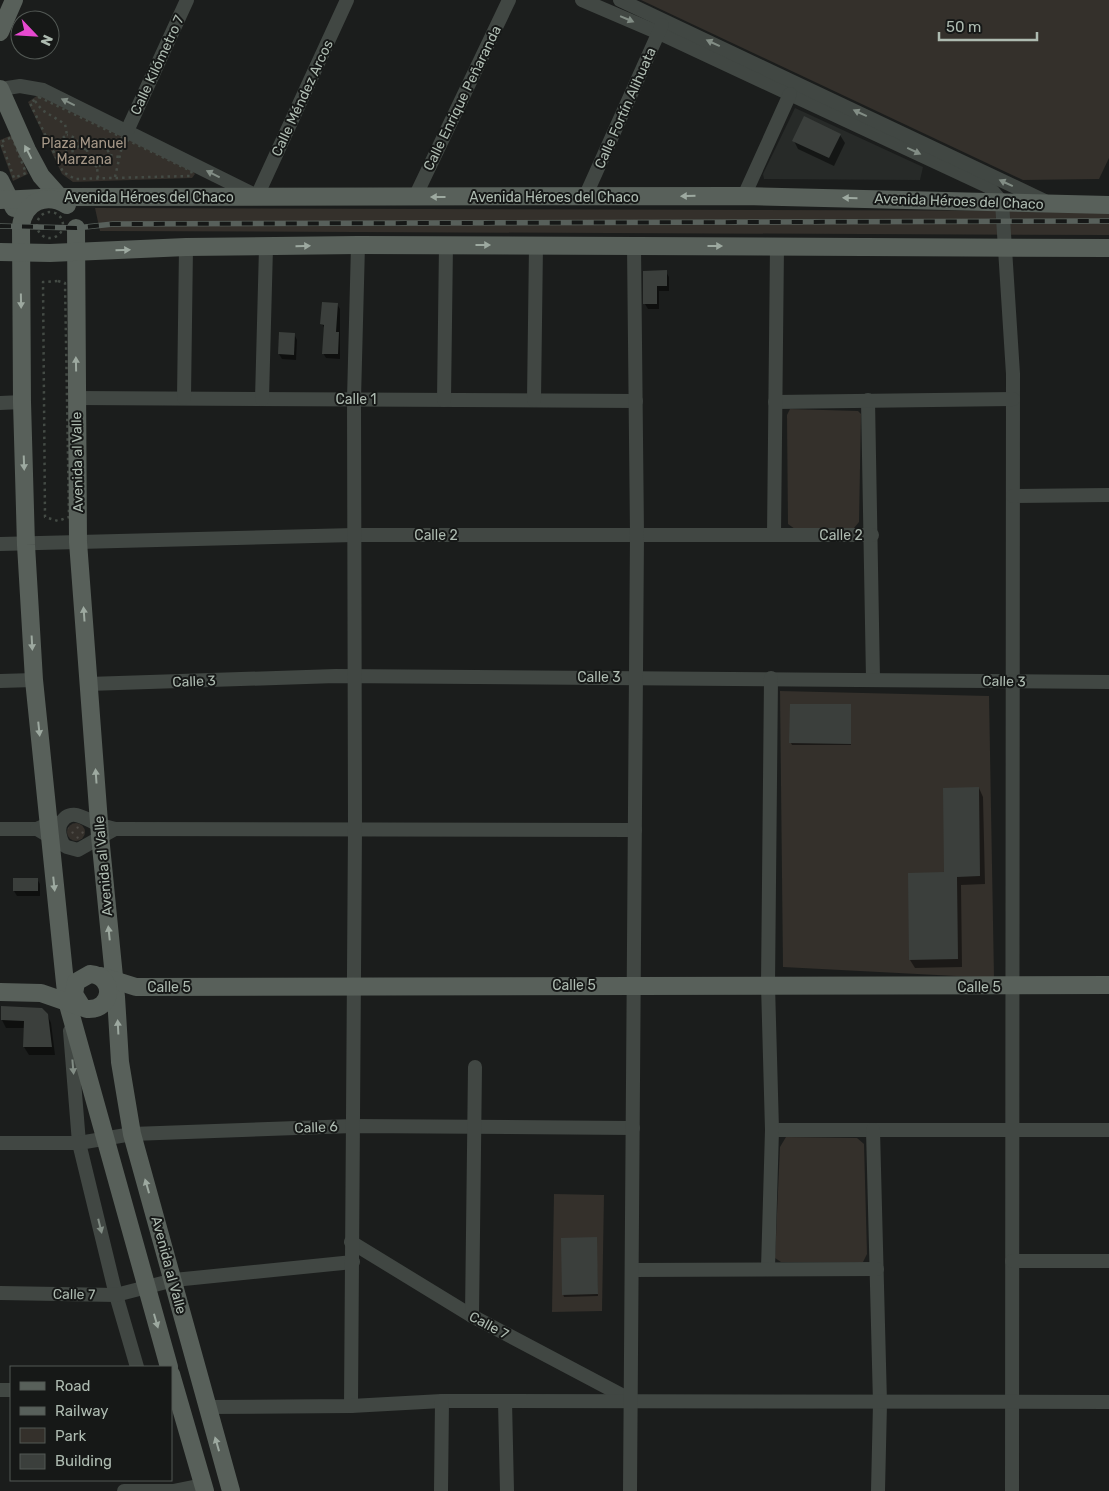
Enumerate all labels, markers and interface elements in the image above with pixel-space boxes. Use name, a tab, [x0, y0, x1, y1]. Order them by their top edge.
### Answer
north arrow	[10, 10, 60, 60]
scale bar	[939, 10, 1036, 42]
street label: Calle Kilómetro 7	[127, 13, 188, 118]
one-way arrow	[620, 16, 634, 24]
text: 50 m	[946, 18, 981, 36]
street label: Calle Enrique Peñaranda	[420, 23, 505, 174]
text: N	[36, 32, 56, 48]
street label: Calle Méndez Arcos	[268, 37, 337, 159]
one-way arrow	[706, 38, 720, 46]
street label: Calle Fortín Alihuata	[591, 45, 660, 171]
one-way arrow	[61, 98, 75, 106]
one-way arrow	[852, 108, 867, 117]
park label: Plaza Manuel Marzana	[41, 135, 127, 168]
one-way arrow	[24, 145, 32, 160]
one-way arrow	[907, 148, 921, 156]
one-way arrow	[206, 170, 220, 178]
one-way arrow	[999, 178, 1013, 186]
street label: Avenida Héroes del Chaco	[64, 189, 234, 206]
street label: Avenida Héroes del Chaco	[469, 189, 639, 206]
street label: Avenida Héroes del Chaco	[874, 190, 1044, 213]
one-way arrow	[680, 192, 696, 200]
one-way arrow	[430, 193, 446, 201]
one-way arrow	[842, 194, 858, 202]
one-way arrow	[475, 241, 491, 249]
one-way arrow	[295, 242, 311, 250]
one-way arrow	[708, 242, 724, 250]
one-way arrow	[115, 245, 131, 253]
one-way arrow	[17, 293, 25, 309]
one-way arrow	[72, 356, 80, 372]
street label: Calle 1	[335, 391, 377, 408]
street label: Avenida al Valle	[68, 411, 87, 512]
one-way arrow	[20, 456, 28, 472]
street label: Calle 2	[414, 527, 458, 544]
street label: Calle 2	[819, 527, 863, 544]
one-way arrow	[79, 606, 87, 622]
one-way arrow	[28, 636, 36, 652]
street label: Calle 3	[577, 669, 621, 686]
street label: Calle 3	[172, 672, 216, 691]
street label: Calle 3	[982, 673, 1026, 690]
one-way arrow	[35, 721, 43, 737]
one-way arrow	[91, 768, 99, 784]
street label: Avenida al Valle	[91, 815, 116, 917]
one-way arrow	[50, 876, 58, 892]
one-way arrow	[105, 924, 113, 940]
street label: Calle 5	[552, 977, 596, 994]
street label: Calle 5	[147, 979, 191, 996]
street label: Calle 5	[957, 979, 1001, 996]
one-way arrow	[113, 1018, 121, 1034]
one-way arrow	[69, 1059, 77, 1075]
street label: Calle 6	[294, 1118, 338, 1137]
one-way arrow	[143, 1178, 151, 1194]
street label: Avenida al Valle	[147, 1214, 190, 1316]
one-way arrow	[96, 1219, 104, 1234]
street label: Calle 7	[53, 1286, 95, 1303]
street label: Calle 7	[466, 1308, 511, 1343]
one-way arrow	[153, 1314, 161, 1329]
legend	[10, 1366, 172, 1481]
text: Road	[55, 1377, 91, 1395]
text: Railway	[55, 1402, 109, 1420]
text: Park	[55, 1427, 86, 1445]
one-way arrow	[213, 1437, 221, 1452]
text: Building	[55, 1452, 112, 1470]

